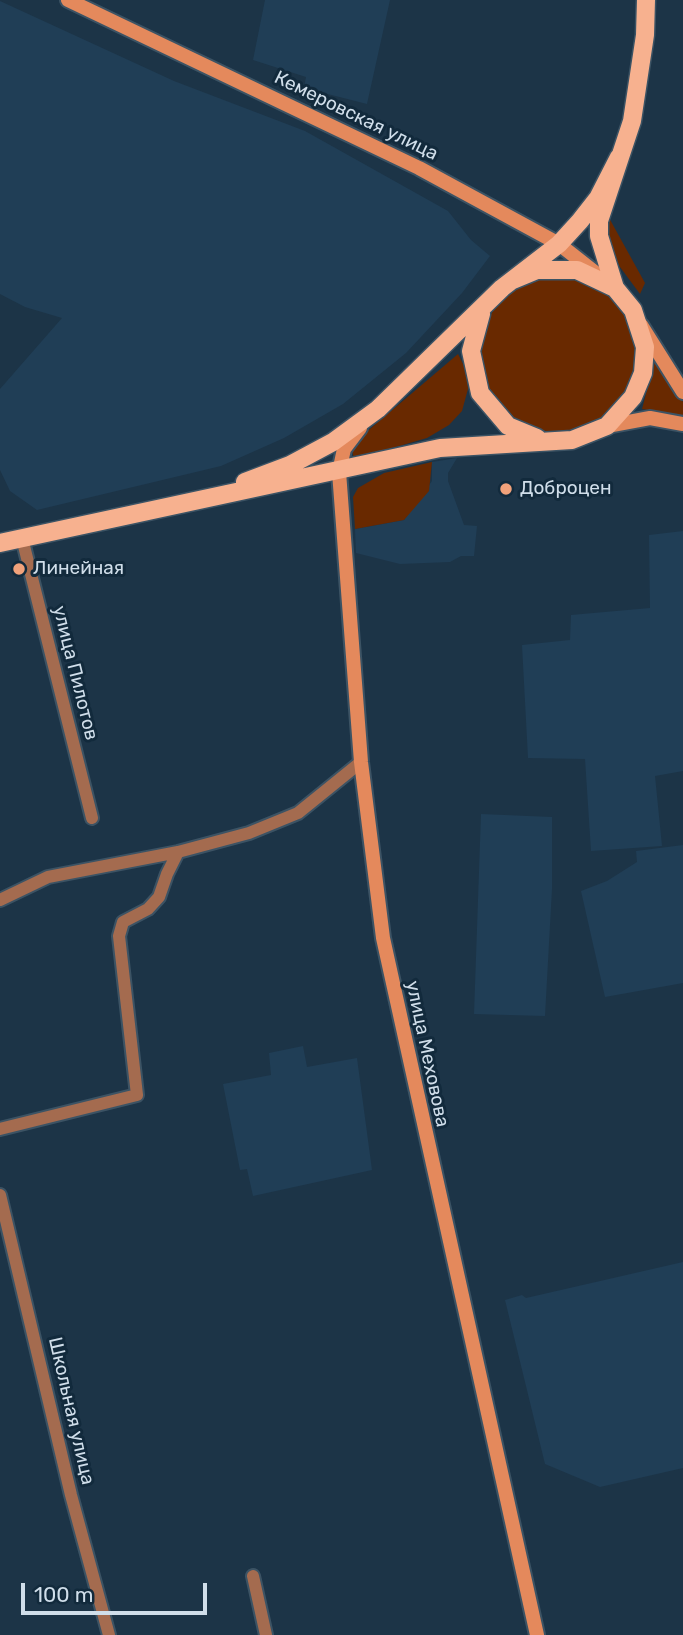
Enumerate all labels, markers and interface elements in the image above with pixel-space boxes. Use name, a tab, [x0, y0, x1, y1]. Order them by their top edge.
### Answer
street label: Кемеровская улица	[270, 66, 442, 166]
place label: Доброцен	[520, 478, 612, 500]
marker: Доброцен	[498, 481, 514, 497]
place label: Линейная	[33, 558, 124, 580]
marker: Линейная	[11, 561, 27, 577]
street label: улица Пилотов	[47, 603, 103, 743]
street label: улица Меховова	[400, 979, 454, 1129]
street label: Школьная улица	[43, 1335, 99, 1487]
scale bar	[24, 1568, 210, 1612]
text: 100 m	[34, 1582, 93, 1607]

